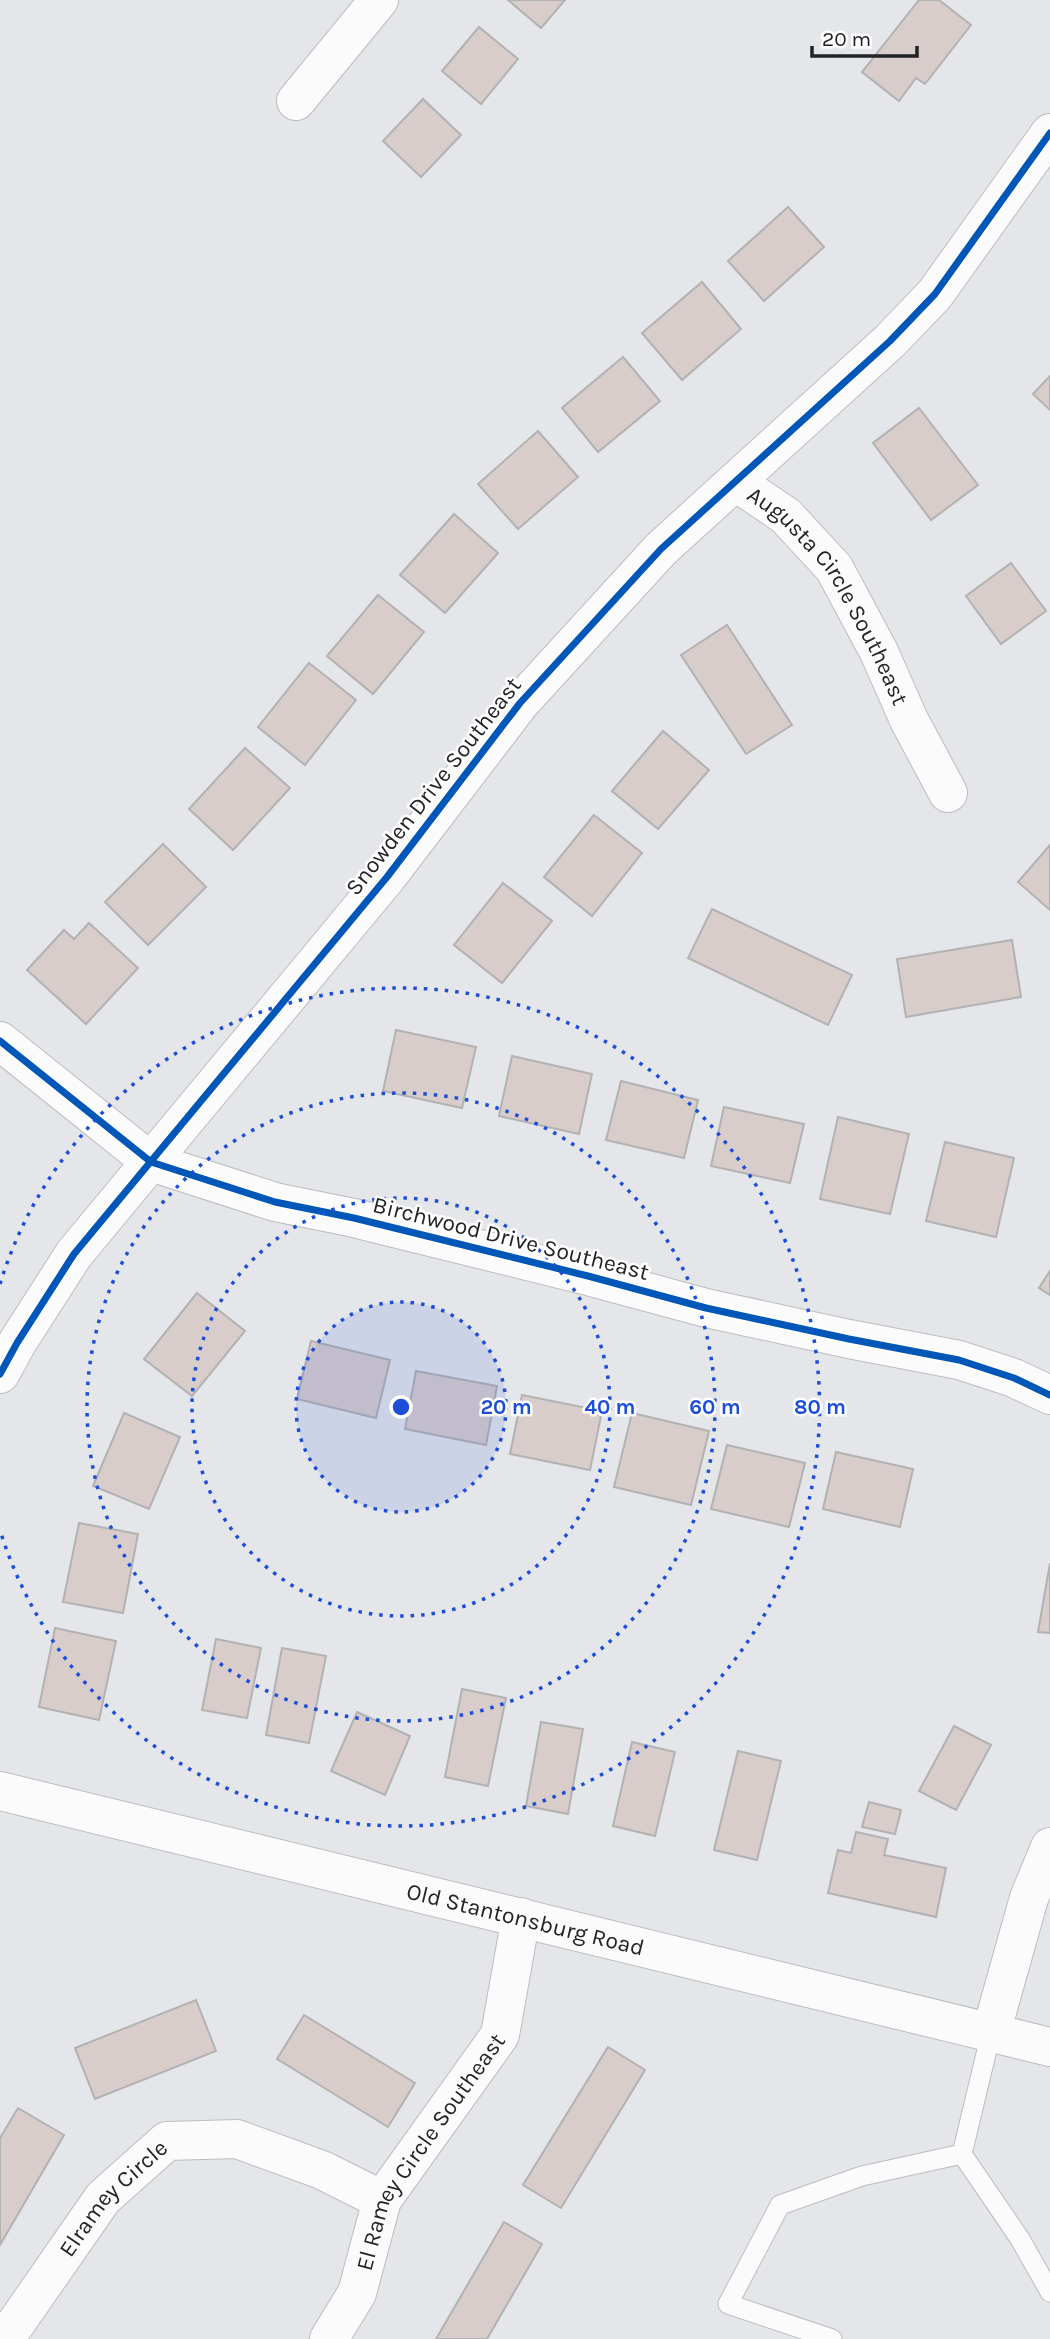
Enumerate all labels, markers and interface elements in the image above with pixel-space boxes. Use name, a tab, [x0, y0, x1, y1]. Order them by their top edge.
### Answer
scale bar	[812, 14, 917, 58]
text: 20 m	[822, 27, 871, 51]
street label: Augusta Circle Southeast	[742, 481, 914, 710]
street label: Snowden Drive Southeast	[340, 672, 527, 901]
street label: Birchwood Drive Southeast	[370, 1191, 652, 1286]
centre of rings	[389, 1395, 413, 1419]
text: 20 m	[480, 1395, 532, 1419]
text: 40 m	[584, 1395, 636, 1419]
text: 60 m	[689, 1395, 741, 1419]
text: 80 m	[794, 1395, 846, 1419]
street label: Old Stantonsburg Road	[404, 1878, 647, 1962]
street label: El Ramey Circle Southeast	[351, 2028, 511, 2273]
street label: Elramey Circle	[53, 2134, 173, 2262]

